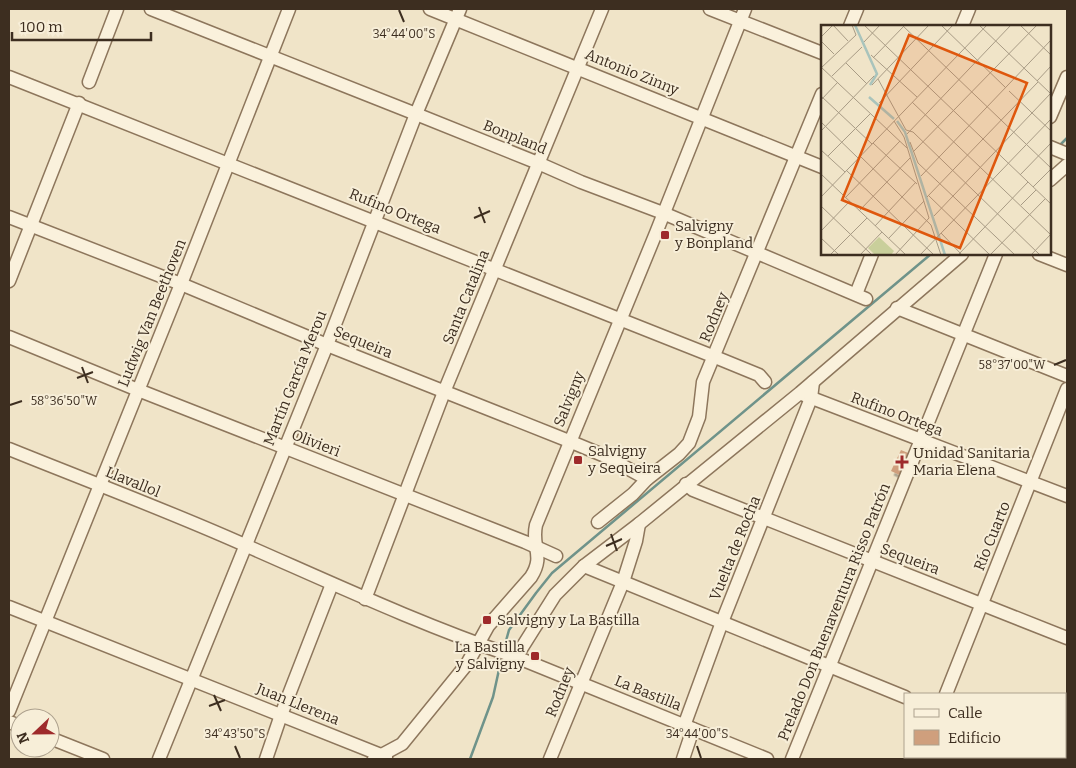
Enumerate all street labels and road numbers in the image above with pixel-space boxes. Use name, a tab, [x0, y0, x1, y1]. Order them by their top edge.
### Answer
street label: Antonio Zinny	[583, 45, 681, 99]
street label: Bonpland	[480, 116, 550, 158]
street label: Rufino Ortega	[347, 184, 443, 238]
street label: Ludwig Van Beethoven	[114, 236, 190, 389]
street label: Santa Catalina	[439, 247, 493, 347]
street label: Rodney	[696, 289, 732, 345]
street label: Martín García Merou	[260, 308, 330, 448]
street label: Sequeira	[331, 322, 395, 362]
street label: Salvigny	[550, 369, 588, 429]
street label: Rufino Ortega	[848, 388, 946, 440]
street label: Olivieri	[289, 425, 344, 461]
street label: Llavallol	[103, 463, 163, 501]
street label: Prelado Don Buenaventura Risso Patrón	[774, 480, 894, 743]
street label: Vuelta de Rocha	[706, 493, 764, 603]
street label: Río Cuarto	[970, 499, 1014, 573]
street label: Sequeira	[878, 539, 942, 579]
street label: Rodney	[542, 664, 578, 720]
street label: La Bastilla	[612, 671, 684, 715]
street label: Juan Llerena	[253, 679, 342, 729]

